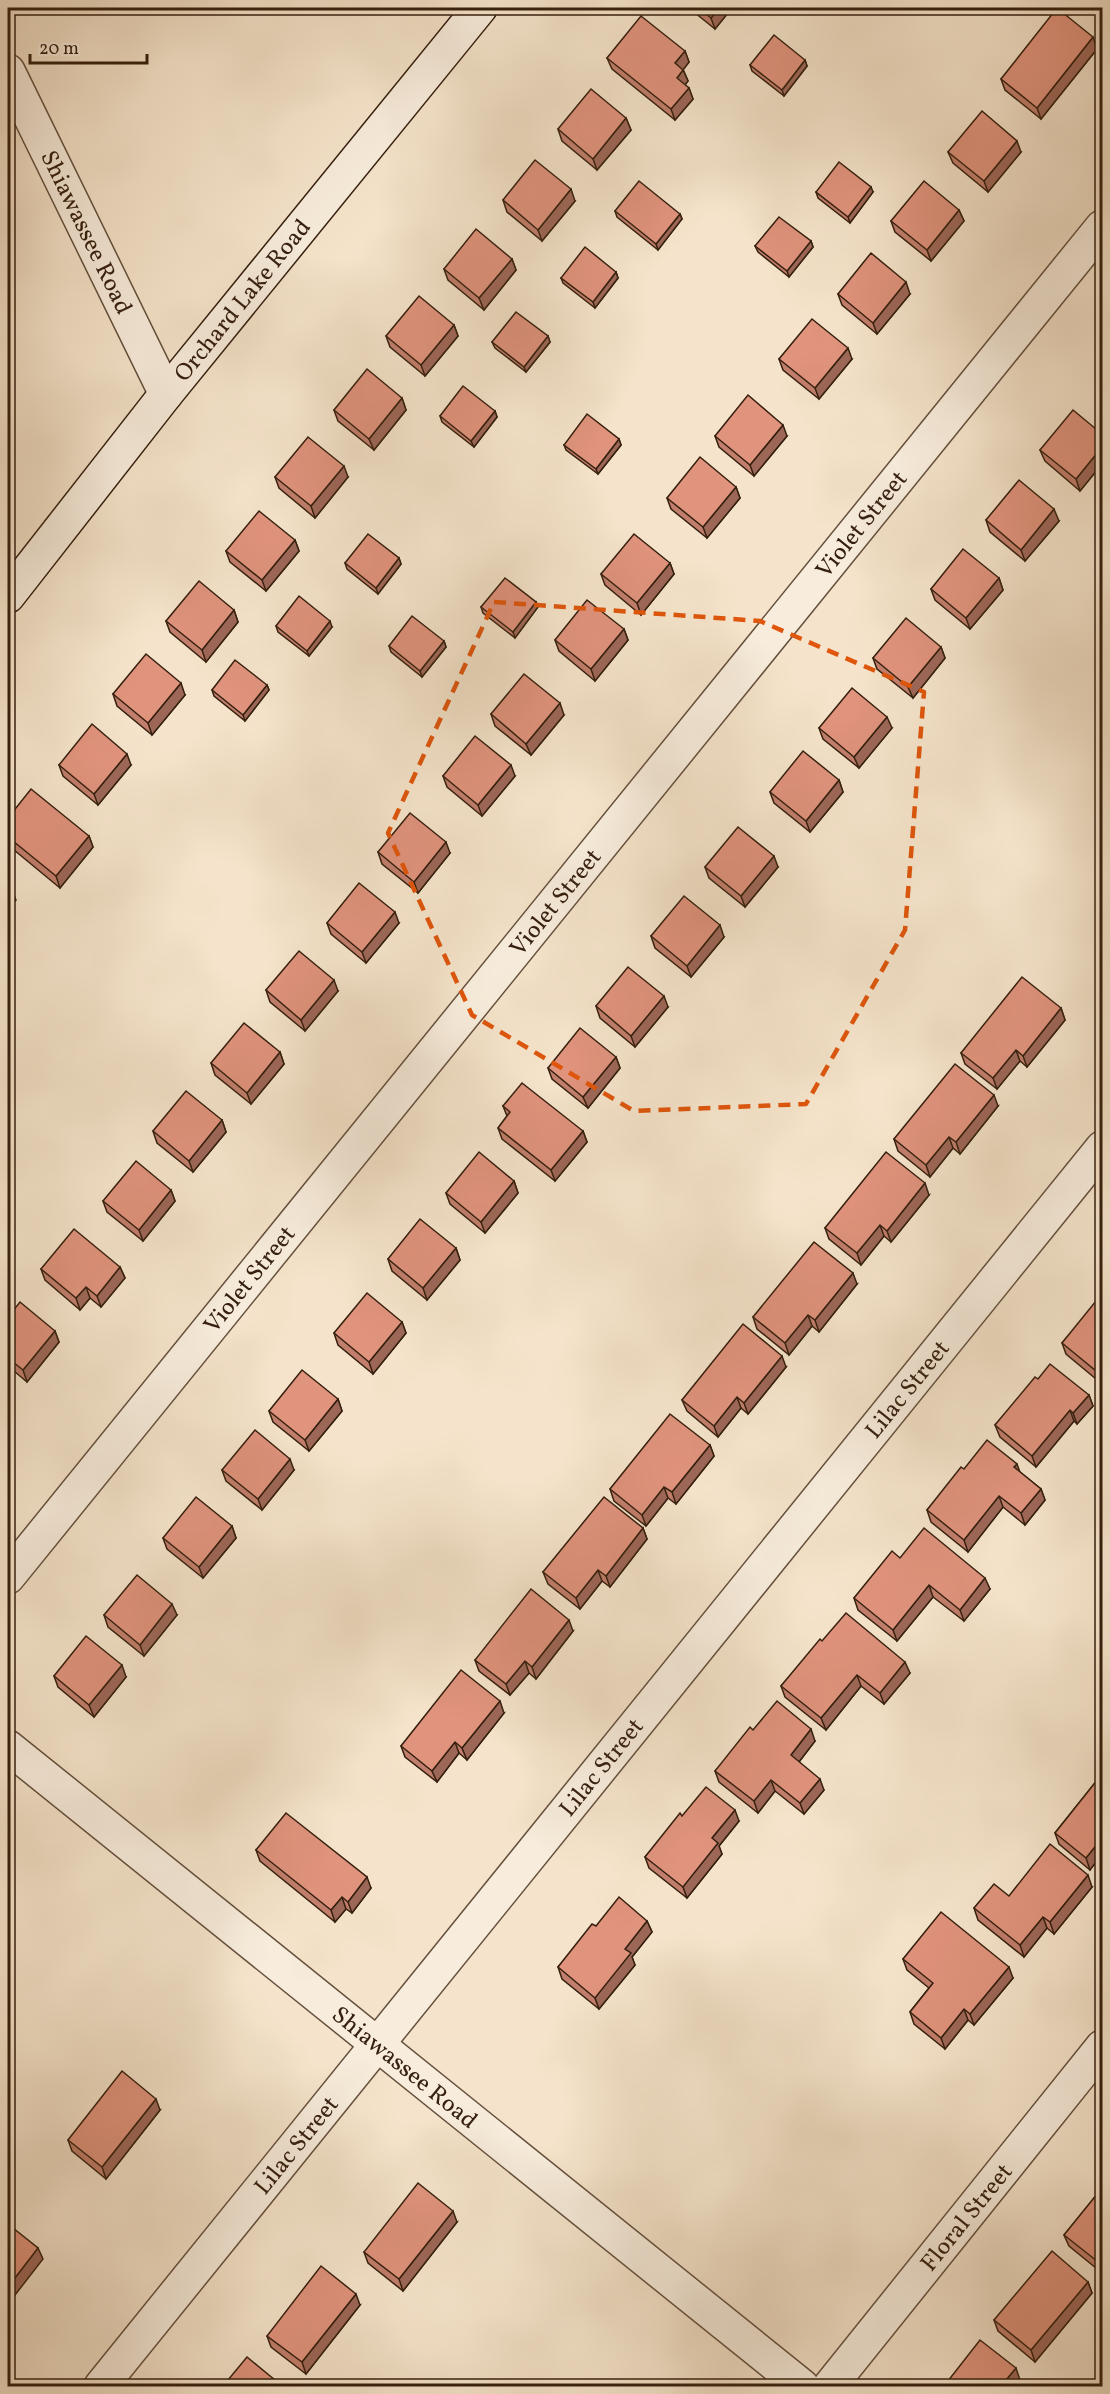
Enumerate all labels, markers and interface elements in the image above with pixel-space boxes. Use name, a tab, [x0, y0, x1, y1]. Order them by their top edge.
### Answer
scale bar	[30, 27, 147, 65]
text: 20 m	[39, 37, 79, 62]
street label: Shiawassee Road	[31, 145, 140, 321]
street label: Orchard Lake Road	[167, 213, 320, 390]
street label: Violet Street	[809, 464, 917, 586]
street label: Violet Street	[503, 842, 611, 964]
street label: Violet Street	[197, 1219, 305, 1341]
street label: Lilac Street	[858, 1334, 959, 1447]
street label: Lilac Street	[552, 1712, 653, 1825]
street label: Shiawassee Road	[324, 1999, 484, 2138]
street label: Lilac Street	[247, 2090, 348, 2203]
street label: Floral Street	[913, 2157, 1022, 2280]

